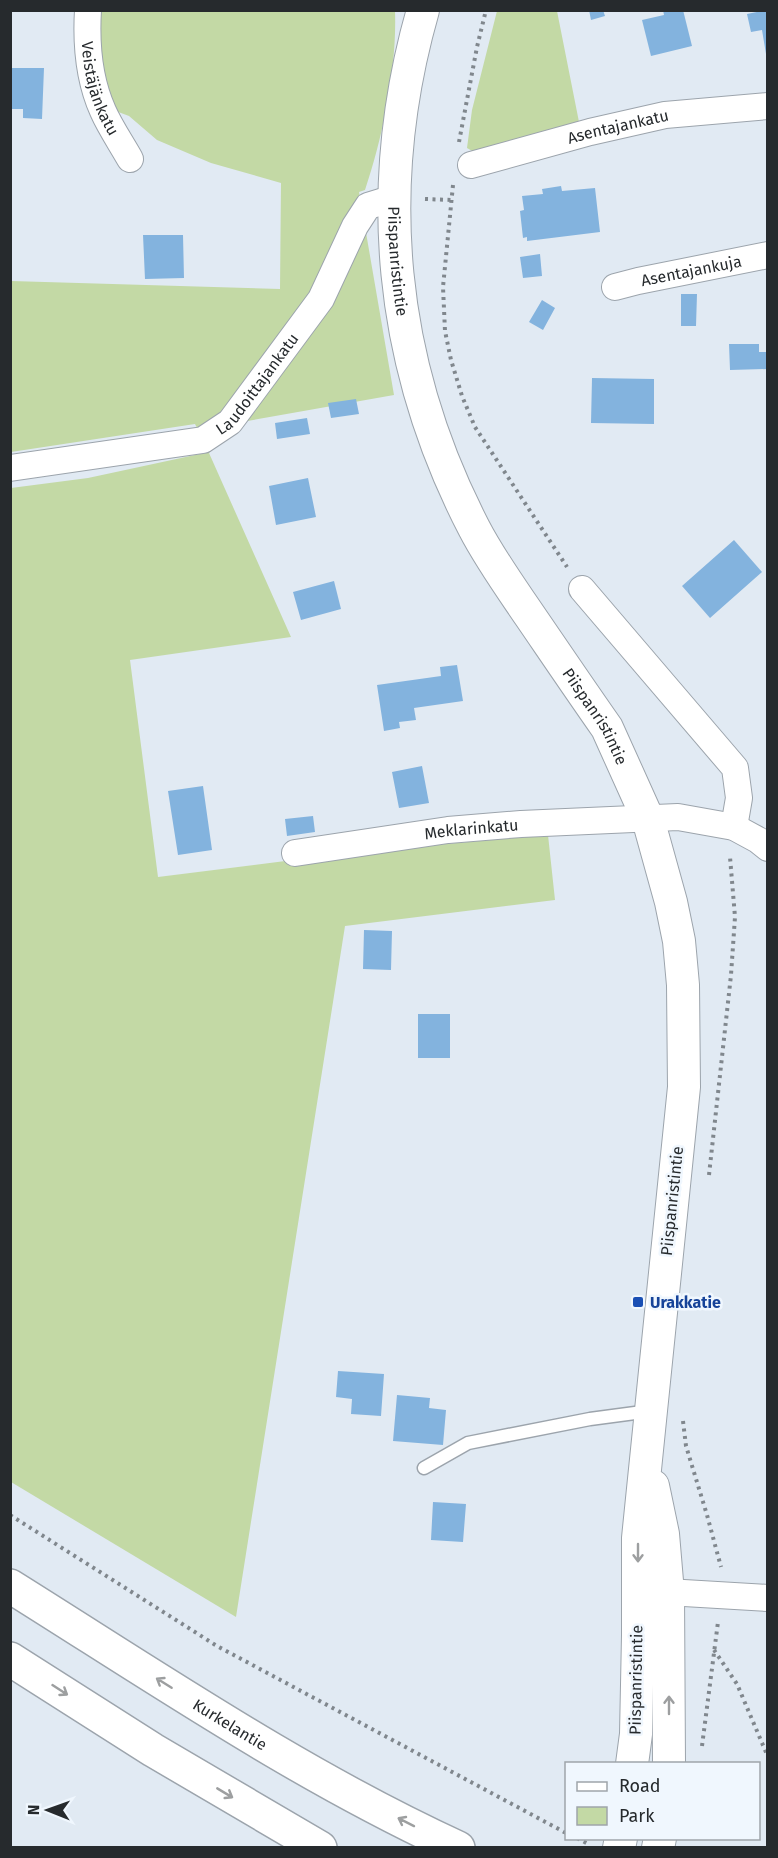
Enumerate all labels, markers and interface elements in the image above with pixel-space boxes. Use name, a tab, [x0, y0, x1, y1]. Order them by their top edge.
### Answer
street label: Veistäjänkatu	[78, 40, 123, 139]
street label: Asentajankatu	[565, 105, 670, 147]
street label: Piispanristintie	[385, 206, 412, 317]
street label: Asentajankuja	[639, 251, 743, 290]
street label: Laudoittajankatu	[212, 329, 302, 438]
street label: Piispanristintie	[559, 664, 632, 768]
street label: Meklarinkatu	[423, 815, 519, 843]
street label: Piispanristintie	[657, 1145, 687, 1257]
place label: Urakkatie	[650, 1293, 721, 1312]
marker: Urakkatie	[631, 1295, 645, 1309]
one-way arrow	[632, 1542, 643, 1562]
street label: Piispanristintie	[626, 1625, 646, 1735]
one-way arrow	[156, 1676, 173, 1688]
one-way arrow	[51, 1684, 68, 1696]
street label: Kurkelantie	[190, 1695, 271, 1754]
one-way arrow	[663, 1696, 675, 1716]
legend	[565, 1762, 760, 1840]
text: Road	[619, 1775, 661, 1797]
north arrow	[18, 1780, 78, 1840]
one-way arrow	[216, 1788, 233, 1800]
text: N	[24, 1804, 43, 1815]
text: Park	[619, 1805, 655, 1827]
one-way arrow	[397, 1815, 415, 1827]

